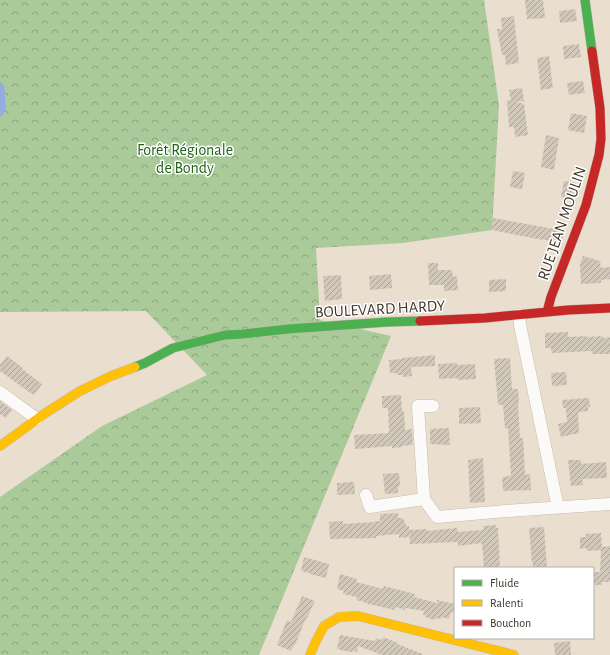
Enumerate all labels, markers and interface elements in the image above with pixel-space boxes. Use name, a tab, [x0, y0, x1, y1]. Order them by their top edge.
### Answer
park label: Forêt Régionale de Bondy	[137, 142, 233, 177]
street label: RUE JEAN MOULIN	[535, 164, 589, 282]
street label: BOULEVARD HARDY	[315, 298, 446, 320]
legend	[454, 567, 594, 639]
text: Fluide	[490, 577, 519, 589]
text: Ralenti	[490, 597, 523, 609]
text: Bouchon	[490, 617, 531, 629]

